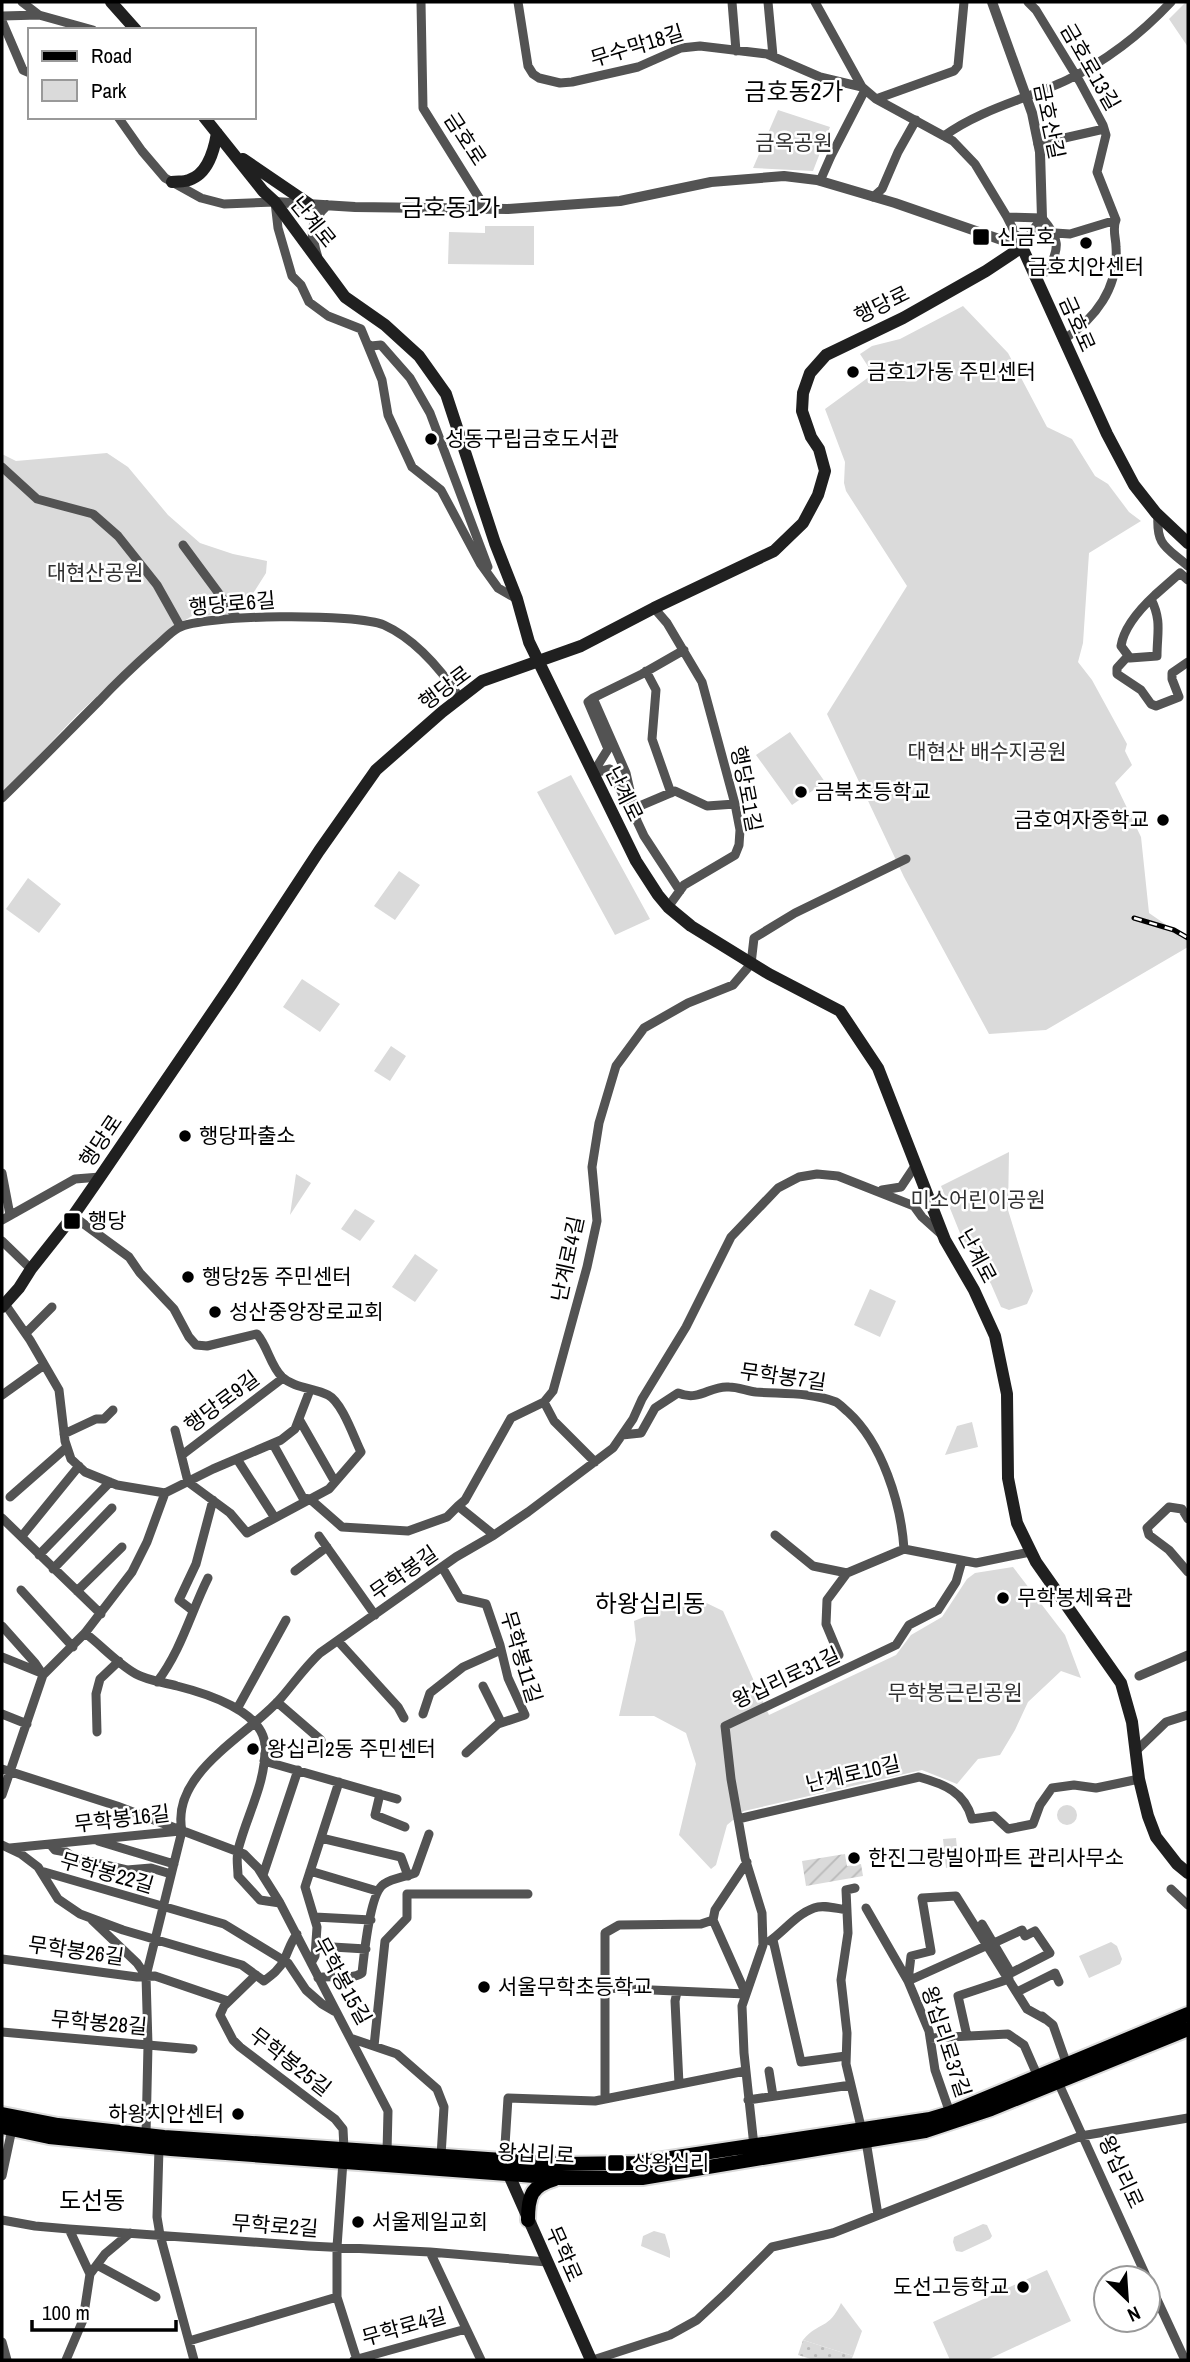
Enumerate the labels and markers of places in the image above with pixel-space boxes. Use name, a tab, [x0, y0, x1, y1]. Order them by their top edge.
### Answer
place label: 신금호	[997, 222, 1055, 251]
marker: 신금호	[971, 227, 991, 247]
marker: 금호치안센터	[1078, 235, 1094, 251]
place label: 금호치안센터	[1028, 252, 1144, 281]
place label: 금호1가동 주민센터	[867, 357, 1036, 386]
marker: 금호1가동 주민센터	[845, 364, 861, 380]
place label: 성동구립금호도서관	[445, 424, 619, 453]
marker: 성동구립금호도서관	[423, 431, 439, 447]
place label: 금북초등학교	[815, 777, 931, 806]
marker: 금북초등학교	[793, 784, 809, 800]
place label: 금호여자중학교	[1014, 805, 1149, 834]
marker: 금호여자중학교	[1155, 812, 1171, 828]
place label: 행당파출소	[199, 1121, 296, 1150]
marker: 행당파출소	[177, 1128, 193, 1144]
place label: 행당	[88, 1206, 127, 1235]
marker: 행당	[62, 1211, 82, 1231]
place label: 행당2동 주민센터	[202, 1262, 352, 1291]
marker: 행당2동 주민센터	[180, 1269, 196, 1285]
place label: 성산중앙장로교회	[229, 1297, 384, 1326]
marker: 성산중앙장로교회	[207, 1304, 223, 1320]
place label: 무학봉체육관	[1017, 1583, 1133, 1612]
marker: 무학봉체육관	[995, 1590, 1011, 1606]
place label: 왕십리2동 주민센터	[267, 1734, 436, 1763]
marker: 왕십리2동 주민센터	[245, 1741, 261, 1757]
place label: 한진그랑빌아파트 관리사무소	[868, 1843, 1124, 1872]
marker: 한진그랑빌아파트 관리사무소	[846, 1850, 862, 1866]
place label: 서울무학초등학교	[498, 1972, 653, 2001]
marker: 서울무학초등학교	[476, 1979, 492, 1995]
place label: 하왕치안센터	[108, 2099, 224, 2128]
marker: 하왕치안센터	[230, 2106, 246, 2122]
place label: 상왕십리	[632, 2148, 709, 2177]
marker: 상왕십리	[606, 2153, 626, 2173]
place label: 서울제일교회	[372, 2207, 488, 2236]
marker: 서울제일교회	[350, 2214, 366, 2230]
place label: 도선고등학교	[893, 2272, 1009, 2301]
marker: 도선고등학교	[1015, 2279, 1031, 2295]

